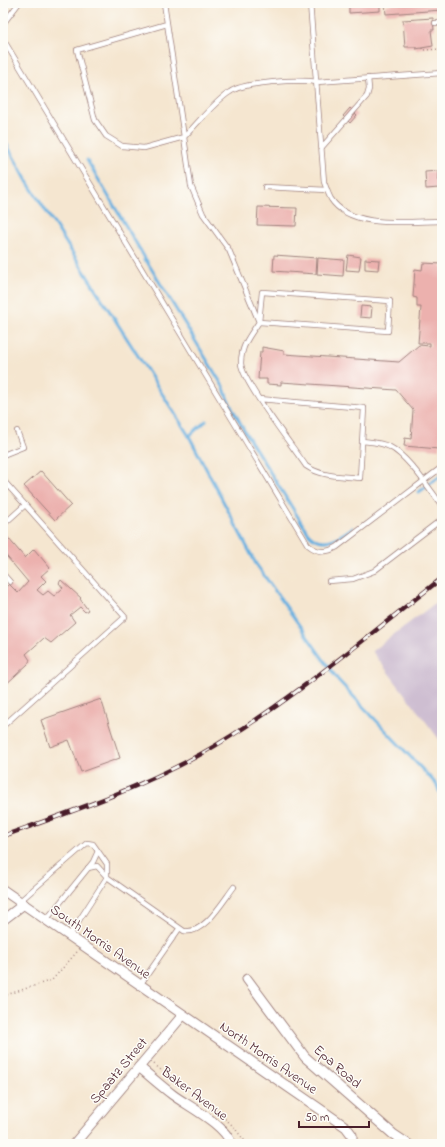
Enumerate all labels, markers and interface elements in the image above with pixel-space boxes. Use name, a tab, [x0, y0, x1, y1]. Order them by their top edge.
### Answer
street label: South Morris Avenue	[46, 900, 155, 985]
street label: North Morris Avenue	[215, 1017, 322, 1100]
street label: Spaatz Street	[85, 1033, 153, 1109]
street label: Epa Road	[308, 1040, 366, 1094]
street label: Baker Avenue	[155, 1061, 233, 1127]
scale bar	[299, 1103, 369, 1129]
text: 50 m	[305, 1109, 329, 1127]

